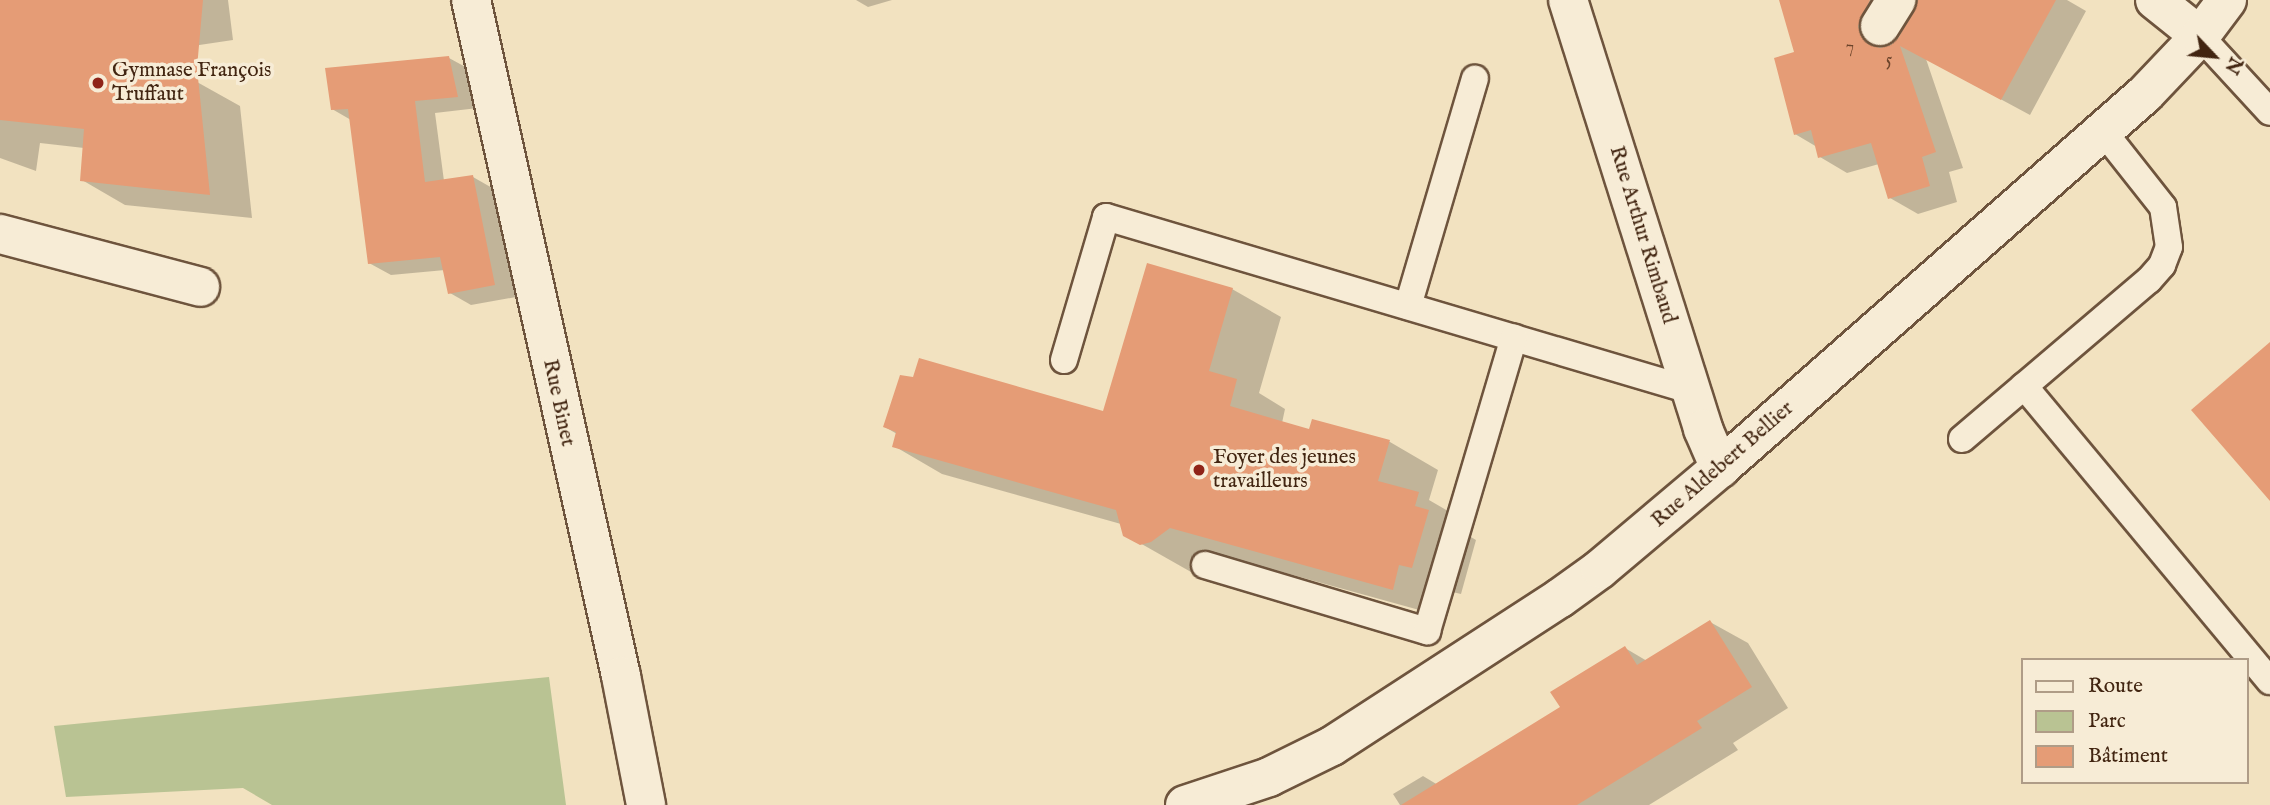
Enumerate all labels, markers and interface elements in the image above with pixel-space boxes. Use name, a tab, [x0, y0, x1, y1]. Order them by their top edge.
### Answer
north arrow	[2179, 21, 2249, 91]
house number: 7	[1846, 37, 1854, 59]
house number: 5	[1886, 50, 1892, 72]
text: N	[2218, 53, 2247, 78]
place label: Gymnase François Truffaut	[112, 58, 271, 108]
marker: Gymnase François Truffaut	[90, 75, 106, 91]
street label: Rue Arthur Rimbaud	[1603, 143, 1681, 327]
street label: Rue Binet	[536, 357, 580, 449]
street label: Rue Aldebert Bellier	[1647, 396, 1799, 534]
place label: Foyer des jeunes travailleurs	[1213, 445, 1356, 495]
marker: Foyer des jeunes travailleurs	[1191, 462, 1207, 478]
legend	[2022, 658, 2249, 784]
text: Route	[2088, 673, 2143, 700]
text: Parc	[2088, 708, 2126, 735]
text: Bâtiment	[2088, 743, 2168, 770]

